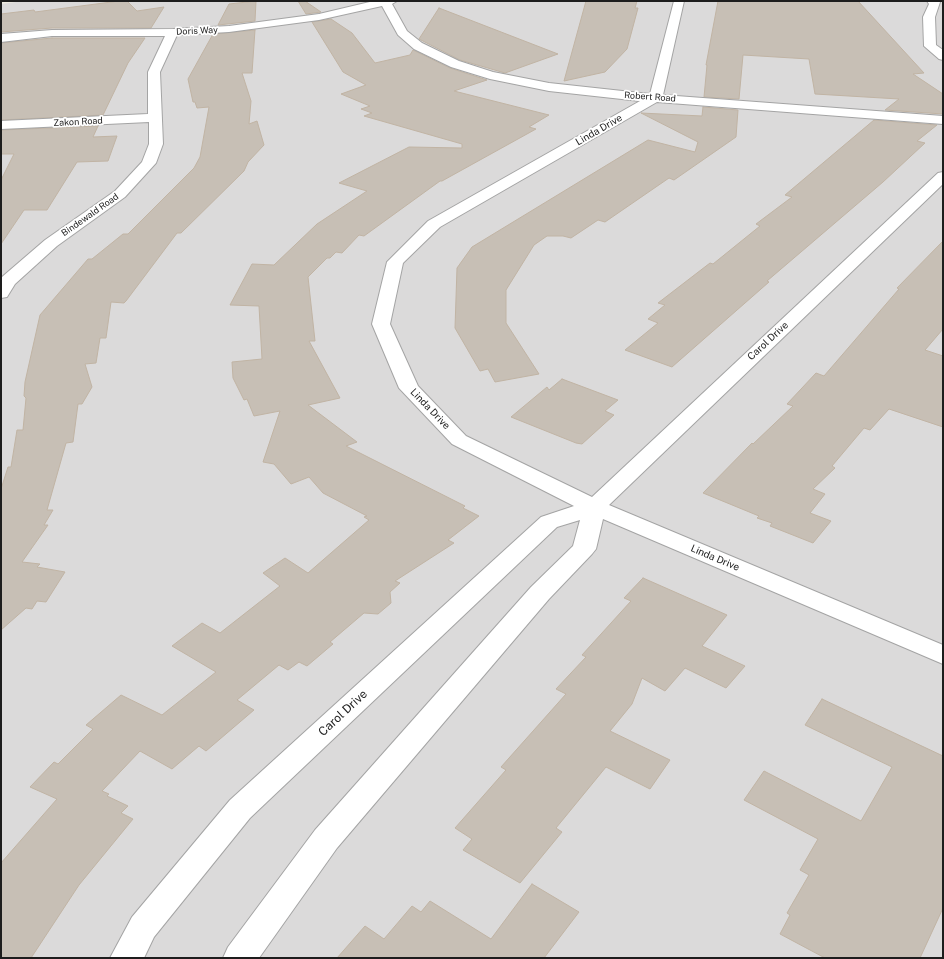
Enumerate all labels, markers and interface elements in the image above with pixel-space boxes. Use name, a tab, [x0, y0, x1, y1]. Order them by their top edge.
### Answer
street label: Doris Way	[176, 25, 218, 37]
street label: Robert Road	[624, 90, 676, 104]
street label: Linda Drive	[574, 112, 624, 148]
street label: Zakon Road	[53, 115, 103, 129]
street label: Bindewald Road	[59, 191, 121, 239]
street label: Carol Drive	[745, 319, 791, 363]
street label: Linda Drive	[408, 386, 452, 432]
street label: Linda Drive	[689, 542, 741, 574]
street label: Carol Drive	[316, 687, 370, 739]

